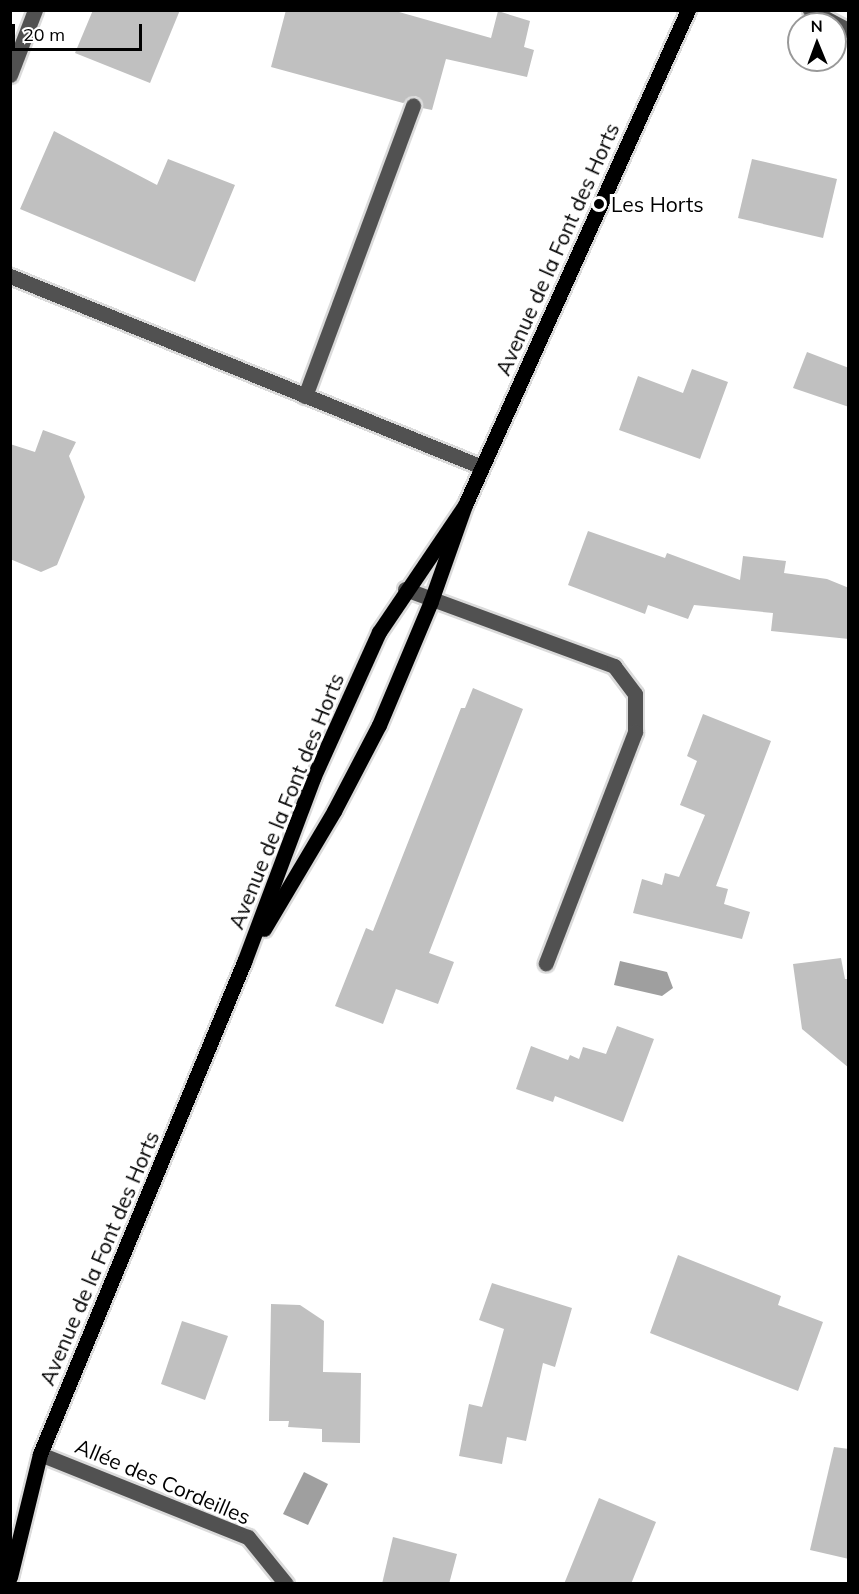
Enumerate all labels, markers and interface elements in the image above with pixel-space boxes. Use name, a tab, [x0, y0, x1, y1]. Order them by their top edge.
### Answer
scale bar	[15, 12, 146, 50]
north arrow	[787, 12, 847, 72]
text: N	[811, 16, 823, 36]
text: 20 m	[23, 23, 65, 46]
street label: Avenue de la Font des Horts	[490, 119, 624, 379]
place label: Les Horts	[611, 191, 704, 217]
marker: Les Horts	[592, 197, 606, 211]
street label: Avenue de la Font des Horts	[223, 669, 349, 933]
street label: Avenue de la Font des Horts	[34, 1127, 164, 1389]
street label: Allée des Cordeilles	[72, 1433, 254, 1529]

